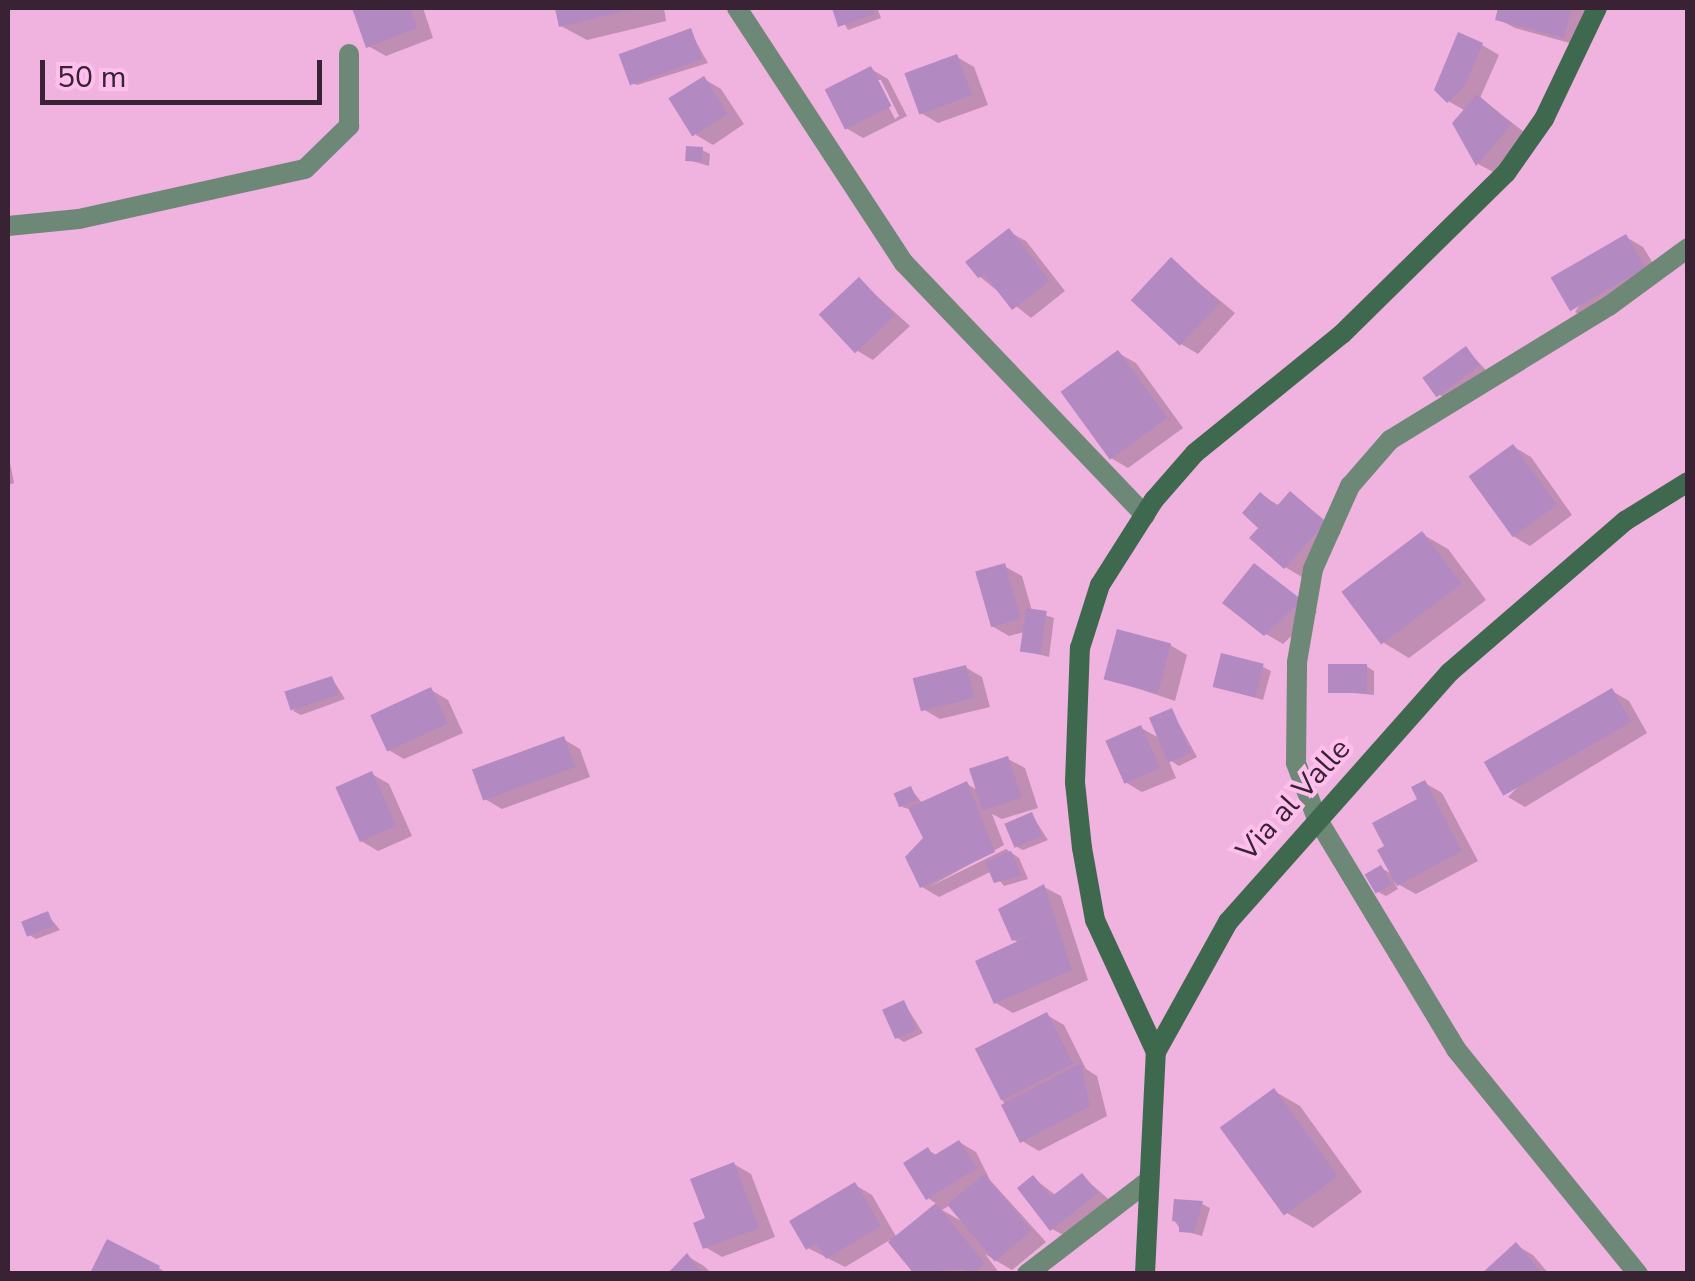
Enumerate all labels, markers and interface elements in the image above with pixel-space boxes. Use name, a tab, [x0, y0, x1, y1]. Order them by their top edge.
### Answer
scale bar	[45, 40, 328, 102]
text: 50 m	[57, 57, 126, 98]
street label: Via al Valle	[1230, 731, 1358, 869]

